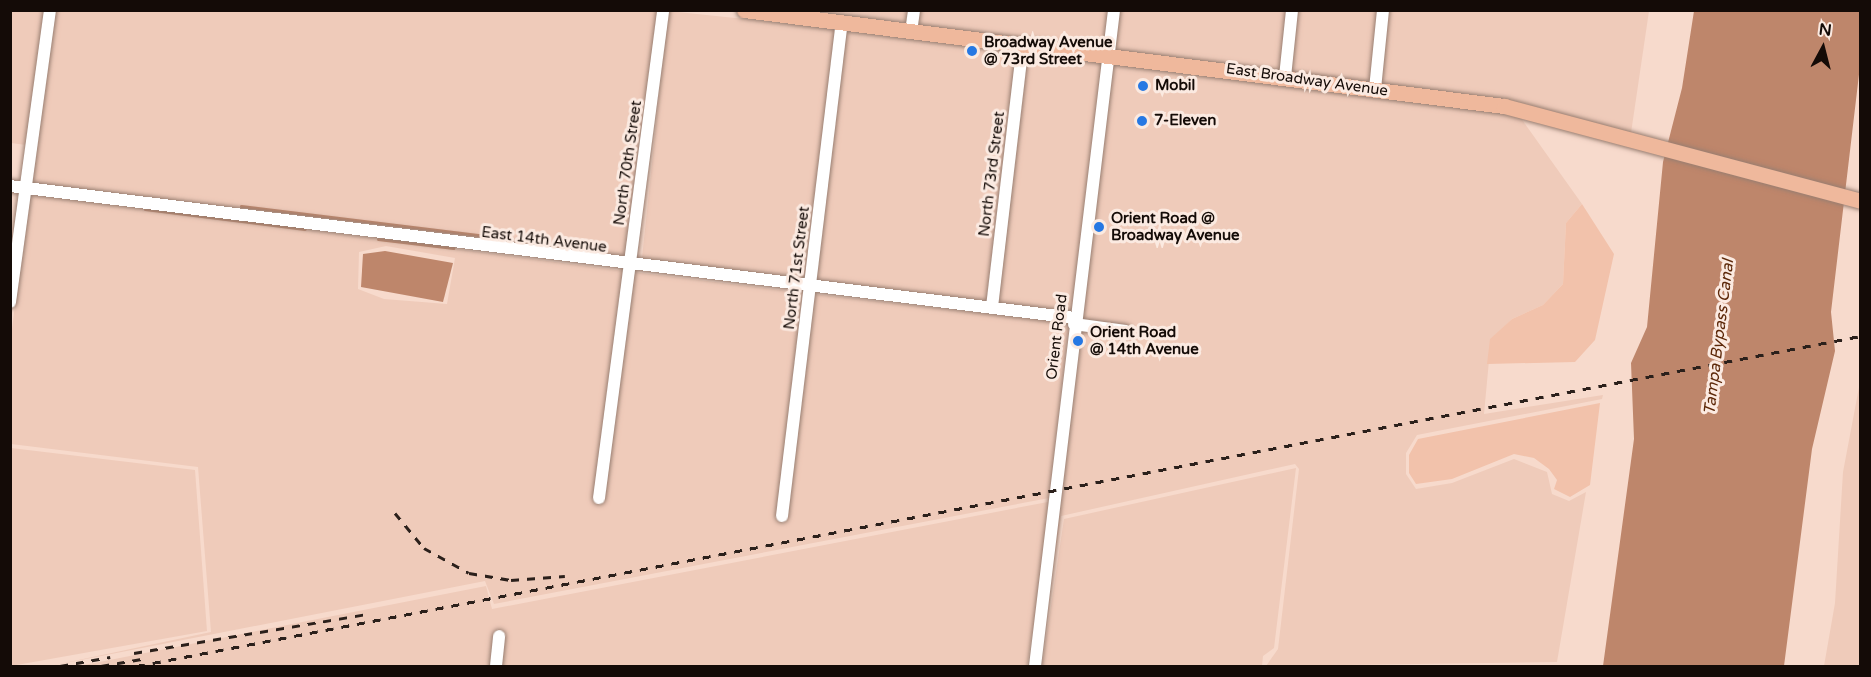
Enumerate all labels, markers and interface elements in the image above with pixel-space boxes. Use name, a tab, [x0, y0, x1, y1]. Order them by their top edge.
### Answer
north arrow	[1793, 18, 1853, 78]
text: N	[1818, 19, 1833, 41]
place label: Broadway Avenue @ 73rd Street	[984, 33, 1113, 68]
marker: Broadway Avenue @ 73rd Street	[965, 44, 979, 58]
street label: East Broadway Avenue	[1225, 60, 1389, 100]
place label: Mobil	[1155, 77, 1195, 95]
marker: Mobil	[1136, 79, 1150, 93]
street label: North 70th Street	[610, 99, 646, 227]
street label: North 73rd Street	[975, 110, 1009, 238]
place label: 7-Eleven	[1154, 112, 1216, 130]
marker: 7-Eleven	[1135, 114, 1149, 128]
street label: North 71st Street	[781, 205, 813, 331]
place label: Orient Road @ Broadway Avenue	[1111, 209, 1240, 244]
marker: Orient Road @ Broadway Avenue	[1092, 220, 1106, 234]
street label: East 14th Avenue	[480, 223, 608, 257]
water label: Tampa Bypass Canal	[1700, 258, 1738, 416]
street label: Orient Road	[1043, 293, 1071, 381]
place label: Orient Road @ 14th Avenue	[1090, 323, 1199, 358]
marker: Orient Road @ 14th Avenue	[1071, 334, 1085, 348]

